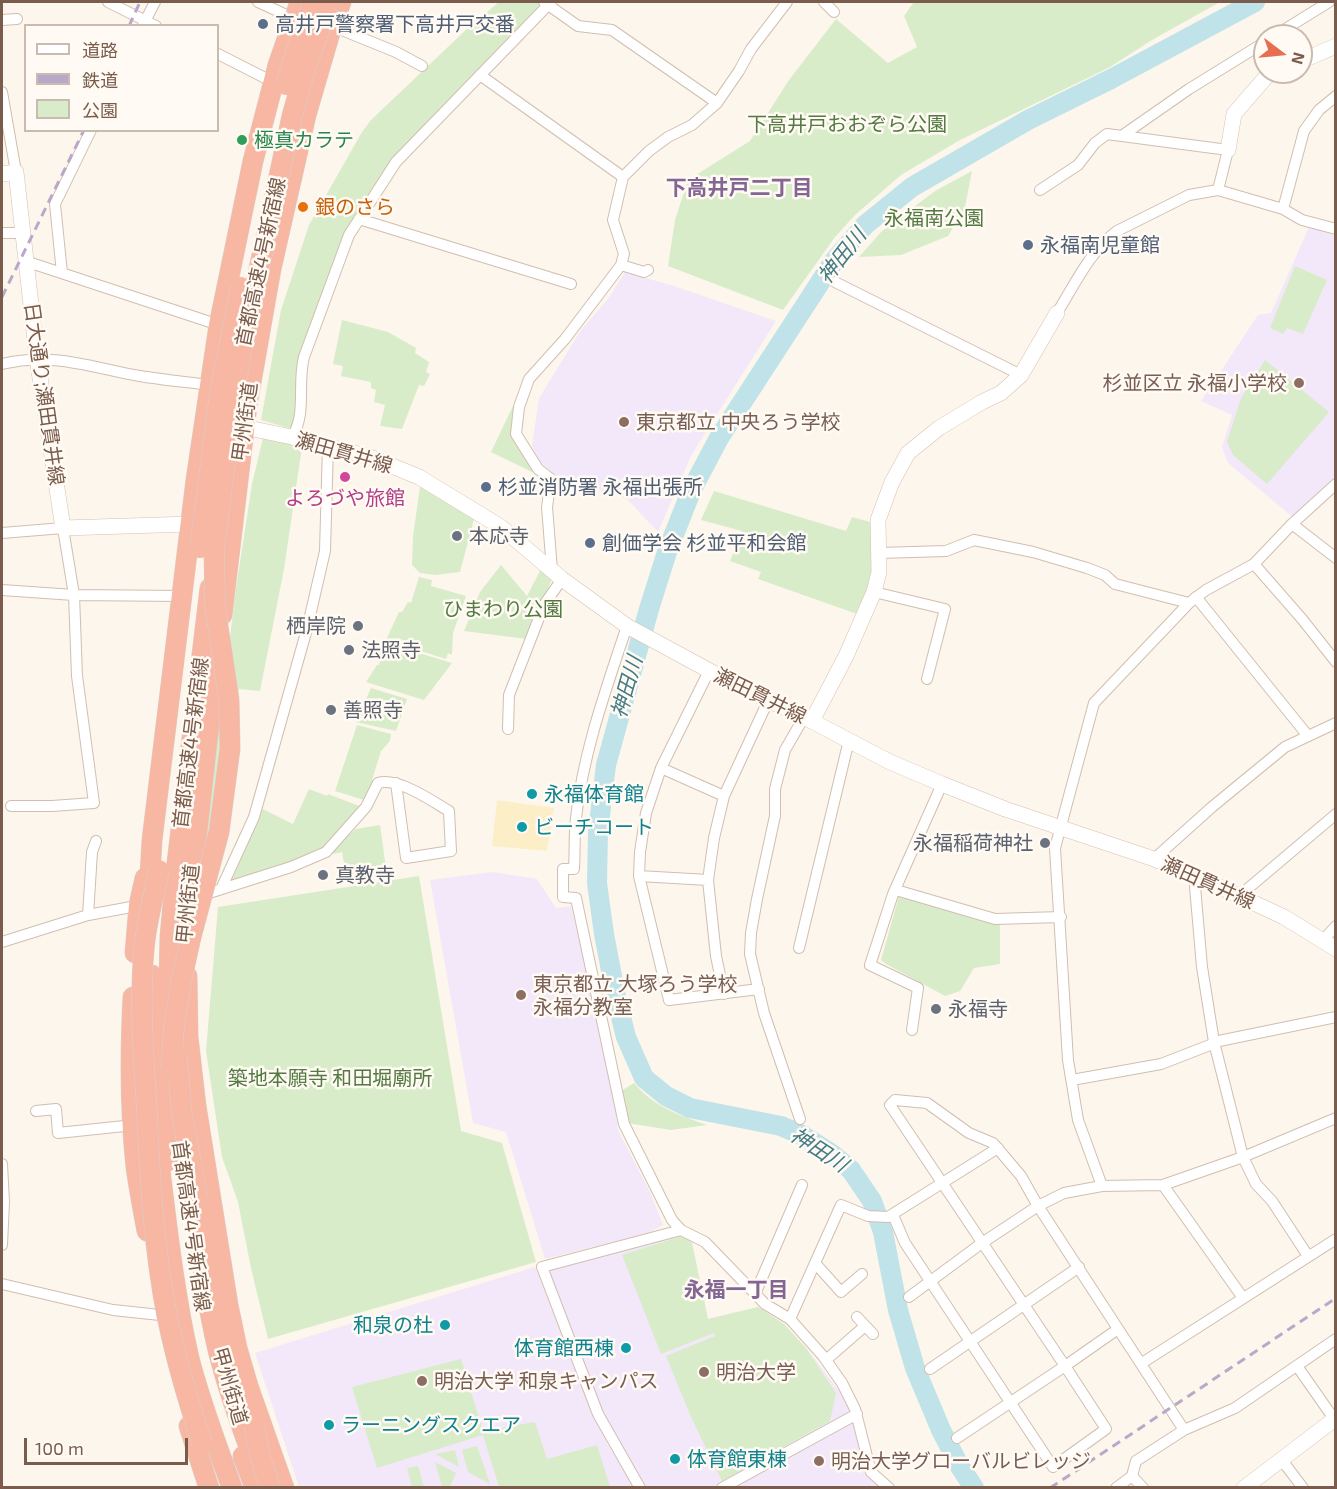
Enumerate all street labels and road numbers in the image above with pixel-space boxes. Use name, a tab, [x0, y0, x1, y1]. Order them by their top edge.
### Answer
street label: 首都高速4号新宿線	[231, 175, 291, 349]
street label: 日大通り;瀬田貫井線	[19, 301, 69, 487]
street label: 甲州街道	[228, 381, 262, 463]
street label: 瀬田貫井線	[293, 428, 395, 478]
street label: 首都高速4号新宿線	[169, 656, 213, 830]
street label: 瀬田貫井線	[710, 663, 810, 729]
street label: 瀬田貫井線	[1157, 852, 1259, 914]
street label: 甲州街道	[172, 863, 204, 945]
street label: 首都高速4号新宿線	[167, 1139, 215, 1313]
street label: 甲州街道	[207, 1344, 253, 1428]

